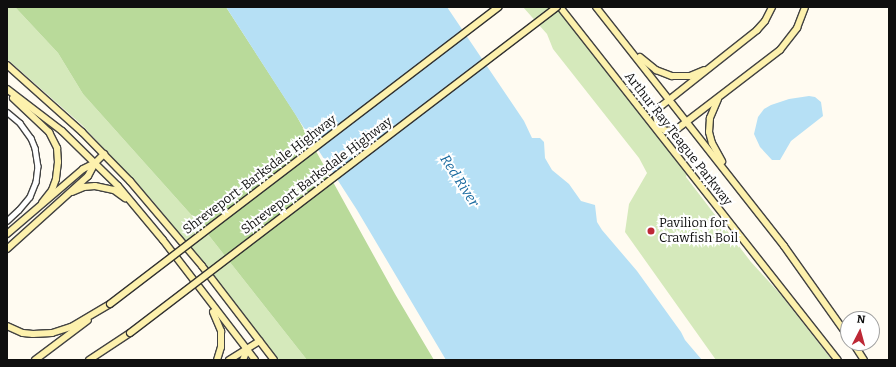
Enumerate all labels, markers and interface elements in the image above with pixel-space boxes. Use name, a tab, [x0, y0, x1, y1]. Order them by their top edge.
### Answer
street label: Arthur Ray Teague Parkway	[621, 69, 735, 209]
street label: Shreveport-Barksdale Highway	[180, 112, 340, 238]
street label: Shreveport Barksdale Highway	[238, 114, 396, 238]
water label: Red River	[436, 152, 482, 210]
place label: Pavilion for Crawfish Boil	[659, 216, 738, 247]
marker: Pavilion for Crawfish Boil	[646, 226, 656, 236]
north arrow	[840, 311, 880, 351]
text: N	[856, 313, 866, 326]

